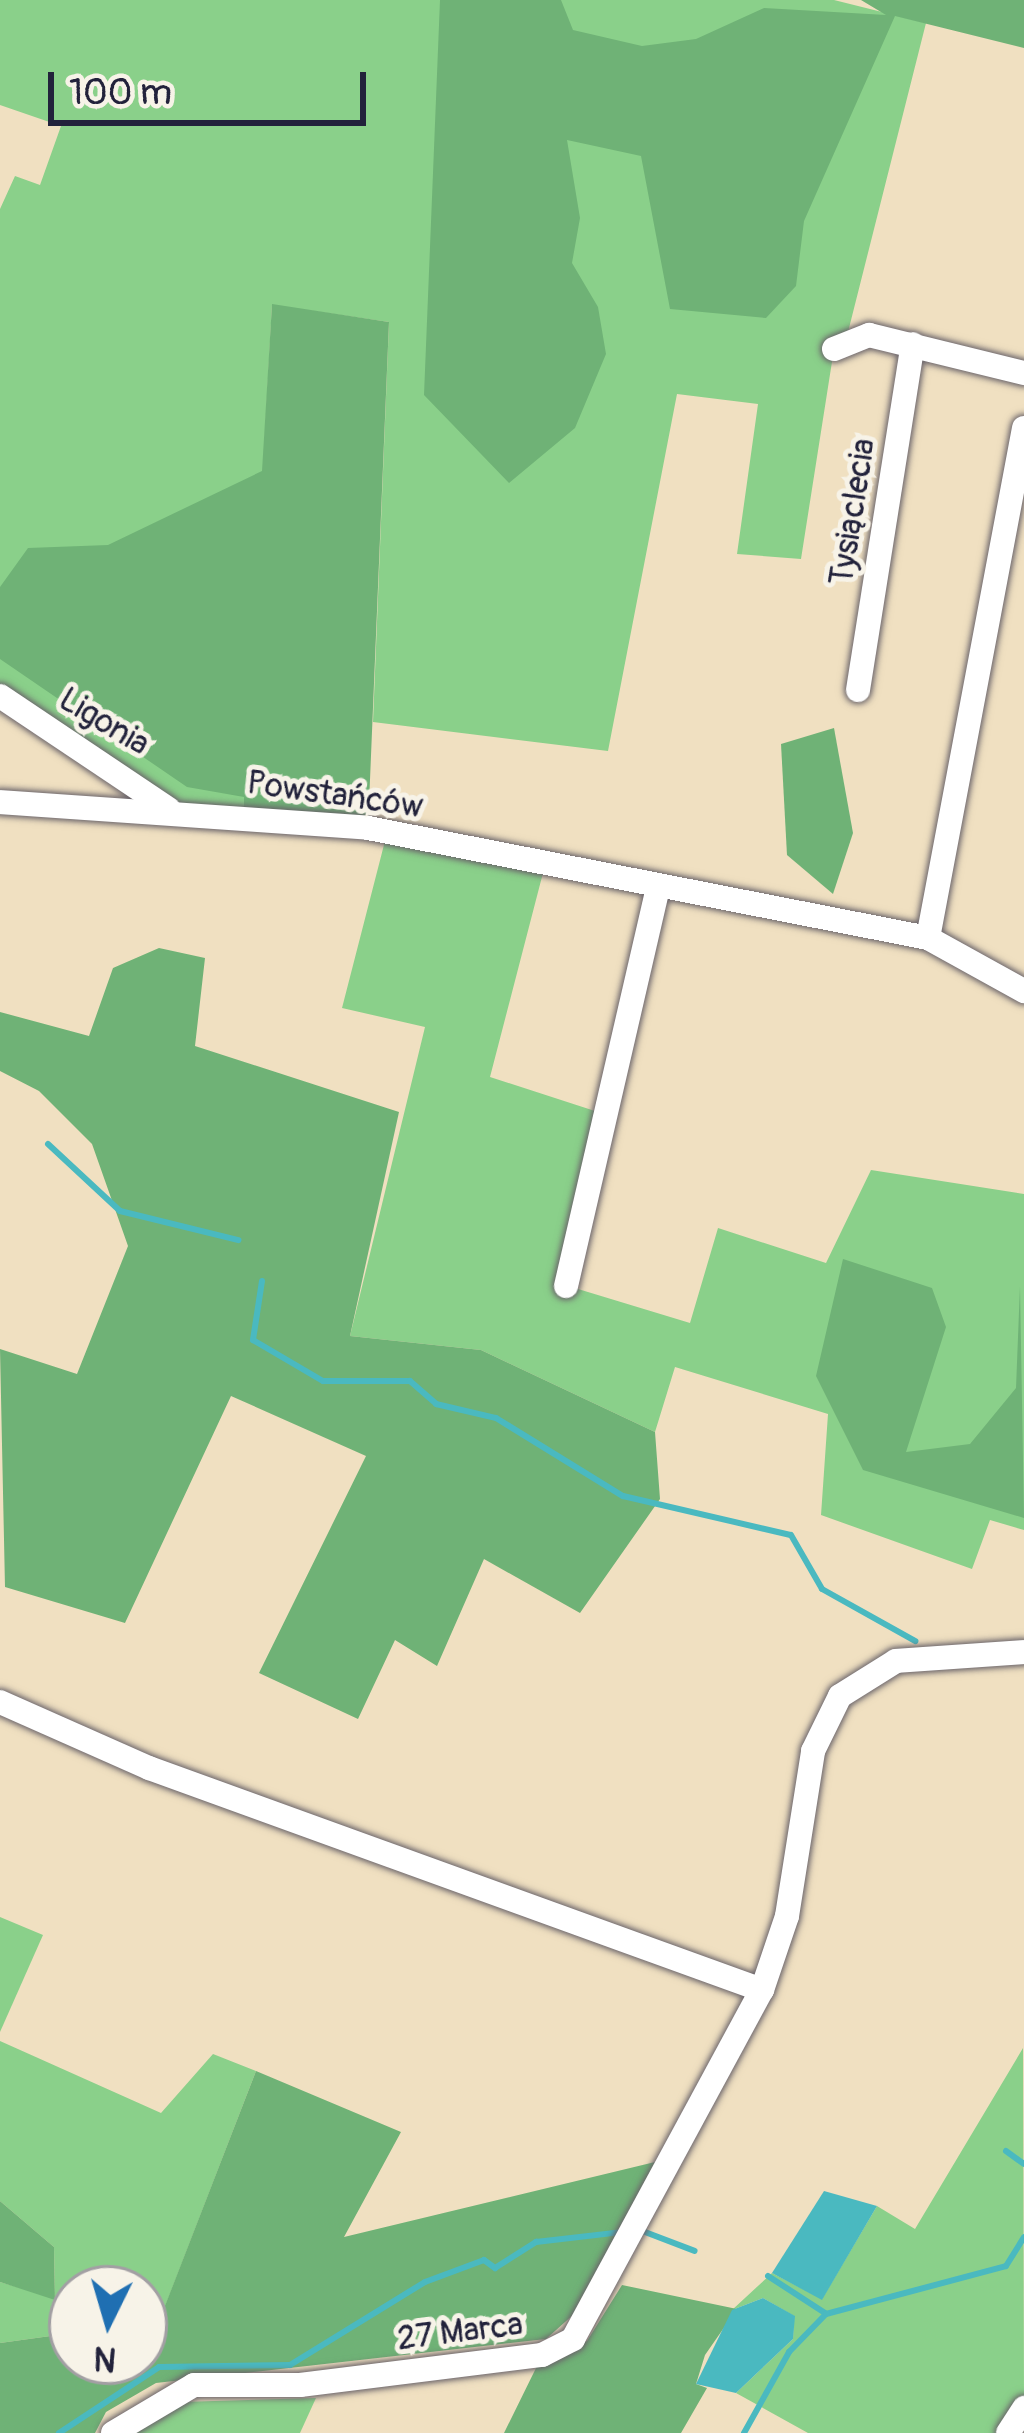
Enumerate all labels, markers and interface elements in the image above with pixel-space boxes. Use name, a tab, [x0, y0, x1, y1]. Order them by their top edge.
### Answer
scale bar	[54, 48, 372, 122]
text: 100 m	[69, 70, 172, 115]
street label: Tysiąclecia	[822, 436, 884, 588]
street label: Ligonia	[52, 680, 156, 764]
street label: Powstańców	[244, 763, 426, 827]
north arrow	[48, 2265, 168, 2385]
street label: 27 Marca	[395, 2305, 525, 2359]
text: N	[92, 2337, 118, 2380]

